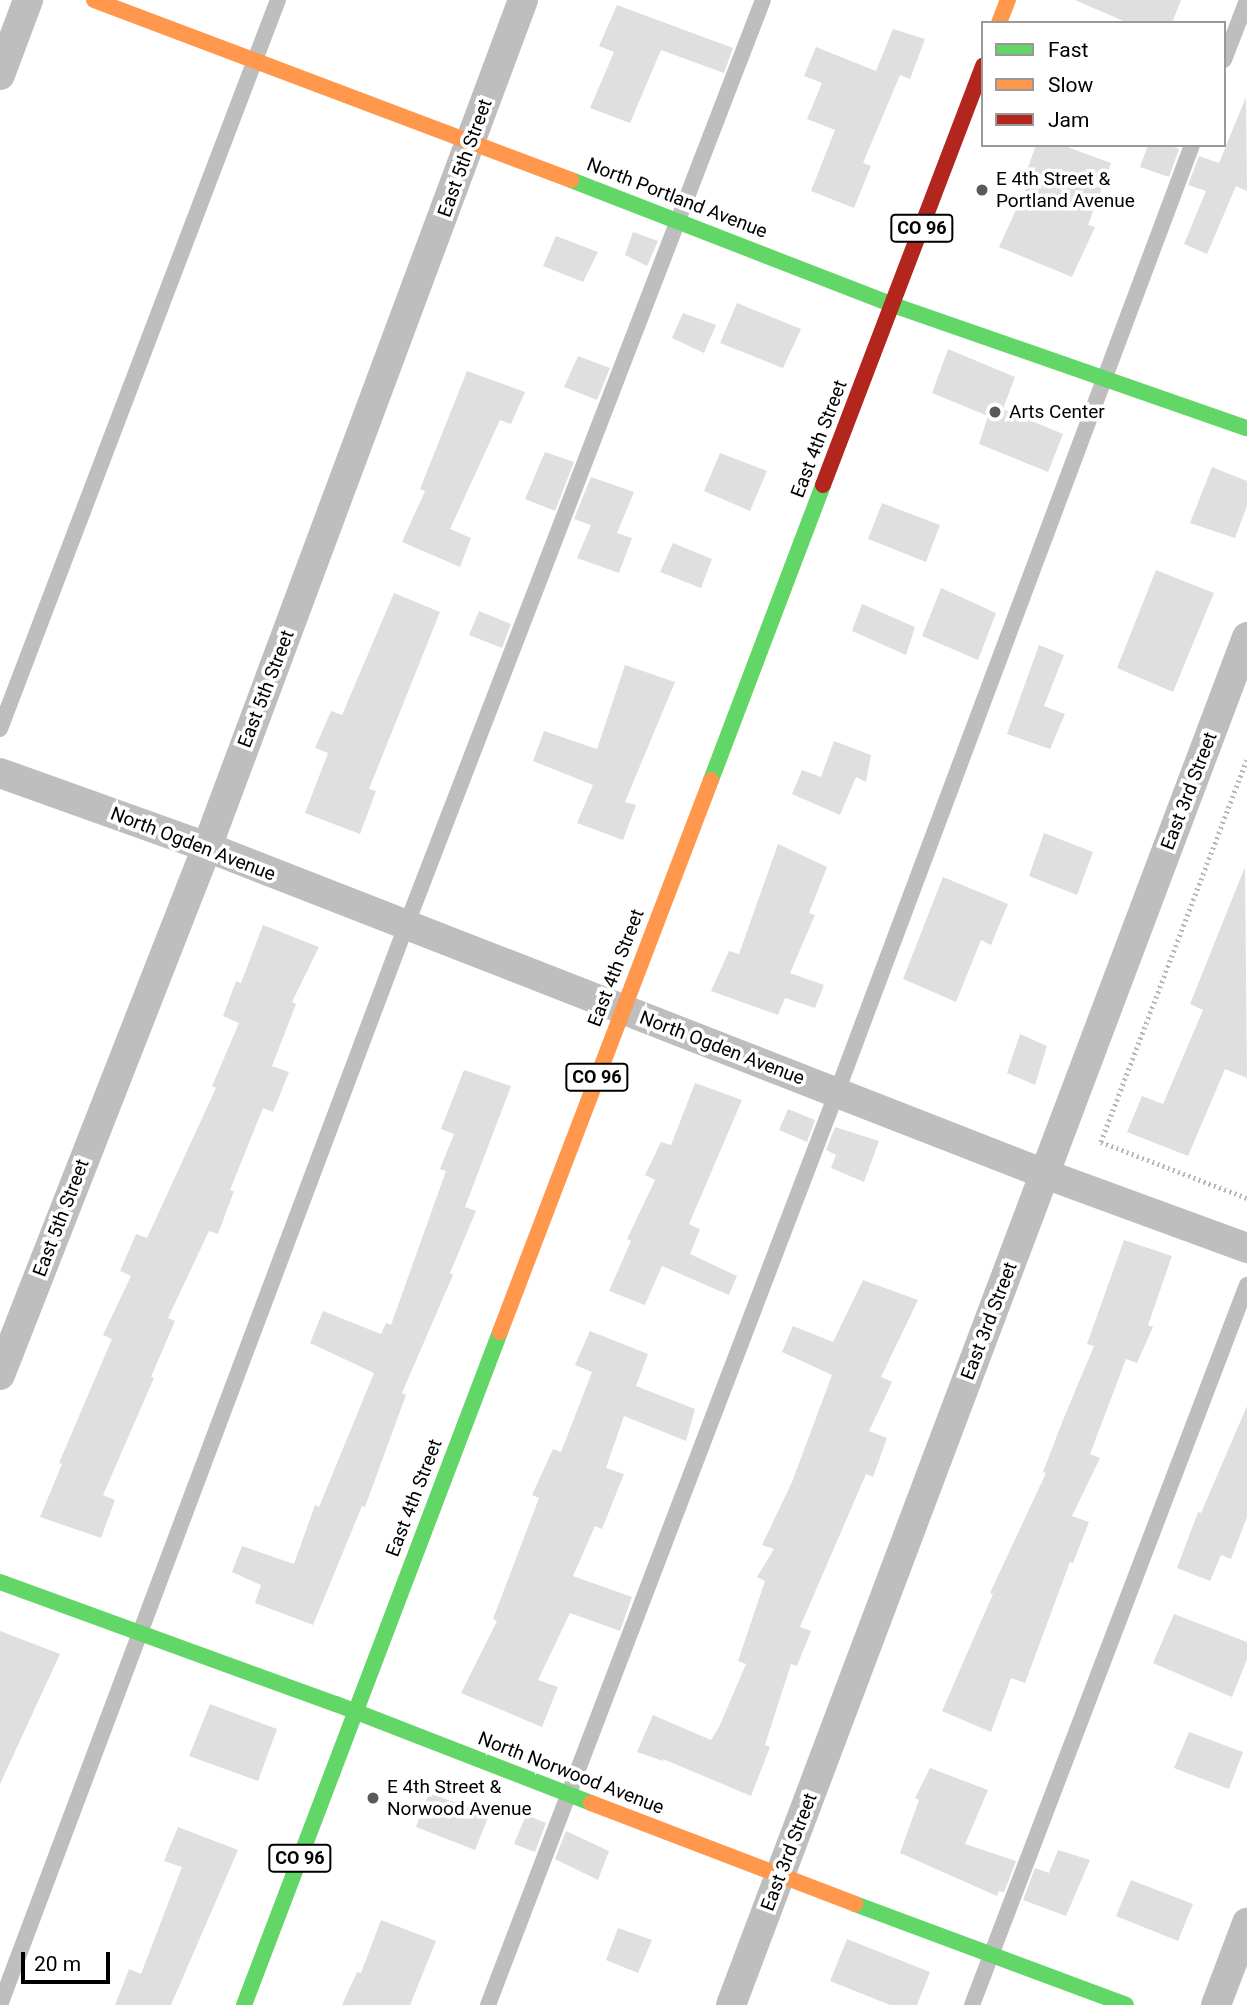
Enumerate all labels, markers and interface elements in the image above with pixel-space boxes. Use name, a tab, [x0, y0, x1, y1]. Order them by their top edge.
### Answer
legend	[981, 21, 1226, 147]
text: Fast	[1048, 38, 1088, 62]
text: Slow	[1048, 73, 1093, 97]
street label: East 5th Street	[433, 96, 497, 220]
text: Jam	[1048, 108, 1089, 132]
street label: North Portland Avenue	[584, 153, 770, 243]
place label: E 4th Street & Portland Avenue	[996, 168, 1135, 212]
marker: E 4th Street & Portland Avenue	[974, 182, 990, 198]
road number: CO 96	[889, 213, 955, 242]
street label: East 4th Street	[786, 377, 852, 501]
place label: Arts Center	[1009, 401, 1105, 423]
marker: Arts Center	[987, 404, 1003, 420]
street label: East 5th Street	[233, 627, 299, 751]
street label: East 3rd Street	[1156, 729, 1222, 853]
street label: North Ogden Avenue	[107, 802, 279, 886]
street label: East 4th Street	[583, 906, 649, 1030]
street label: North Ogden Avenue	[636, 1006, 808, 1090]
road number: CO 96	[564, 1062, 630, 1092]
street label: East 5th Street	[28, 1156, 94, 1280]
street label: East 3rd Street	[956, 1259, 1022, 1383]
street label: East 4th Street	[381, 1436, 447, 1560]
street label: North Norwood Avenue	[475, 1727, 667, 1819]
place label: E 4th Street & Norwood Avenue	[387, 1776, 531, 1820]
marker: E 4th Street & Norwood Avenue	[365, 1790, 381, 1806]
street label: East 3rd Street	[756, 1790, 822, 1914]
road number: CO 96	[267, 1844, 333, 1872]
scale bar	[24, 1938, 114, 1982]
text: 20 m	[34, 1952, 81, 1976]

